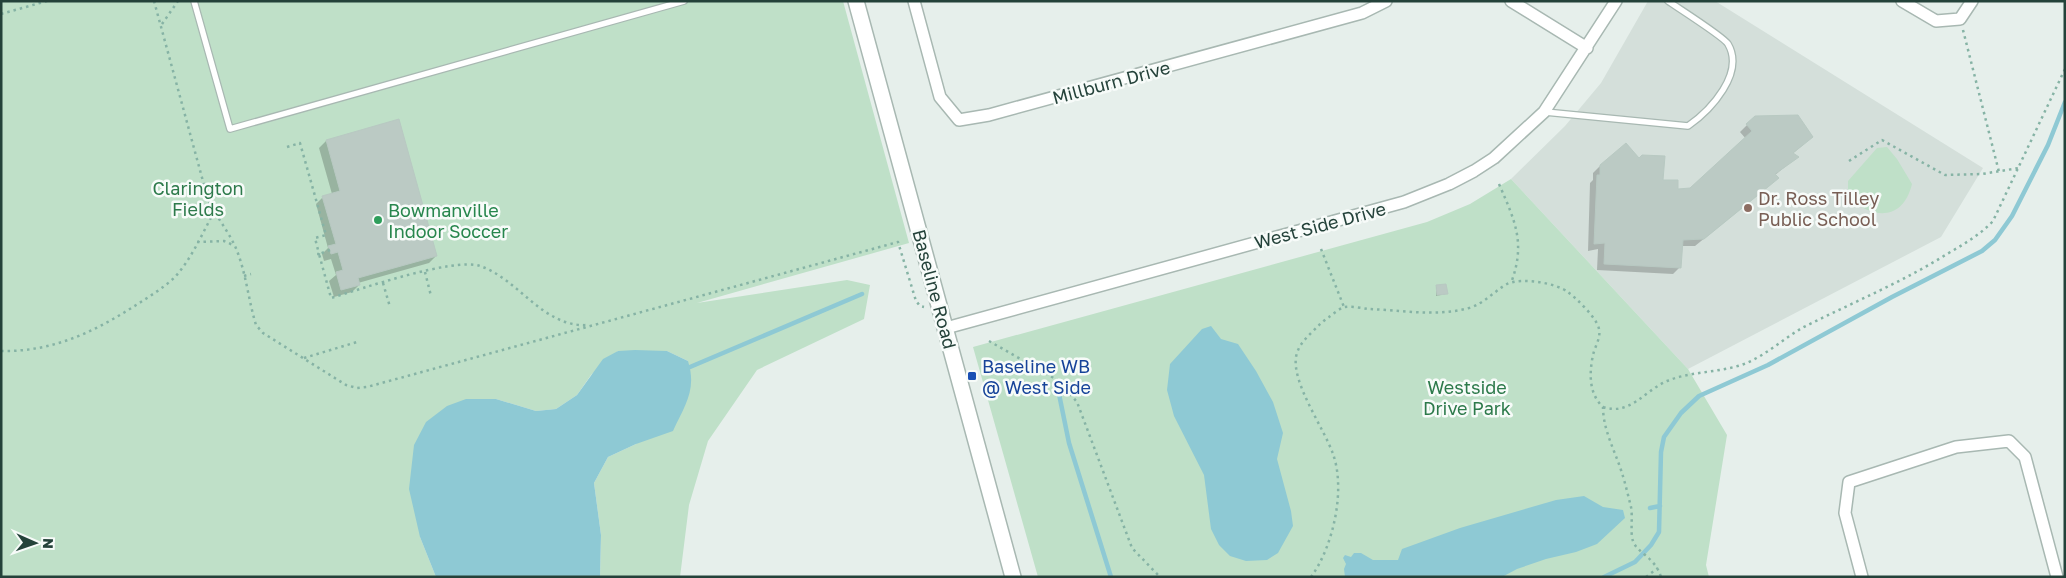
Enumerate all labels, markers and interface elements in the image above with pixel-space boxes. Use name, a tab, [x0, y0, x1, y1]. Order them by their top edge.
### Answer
street label: Millburn Drive	[1050, 56, 1172, 108]
park label: Clarington Fields	[152, 177, 244, 220]
place label: Dr. Ross Tilley Public School	[1758, 187, 1879, 230]
street label: West Side Drive	[1252, 197, 1388, 253]
place label: Bowmanville Indoor Soccer	[388, 199, 508, 242]
marker: Dr. Ross Tilley Public School	[1742, 202, 1754, 214]
marker: Bowmanville Indoor Soccer	[372, 214, 384, 226]
street label: Baseline Road	[908, 227, 962, 351]
place label: Baseline WB @ West Side	[982, 355, 1091, 398]
marker: Baseline WB @ West Side	[966, 370, 978, 382]
park label: Westside Drive Park	[1423, 376, 1511, 419]
north arrow	[10, 518, 60, 568]
text: N	[40, 538, 57, 549]

